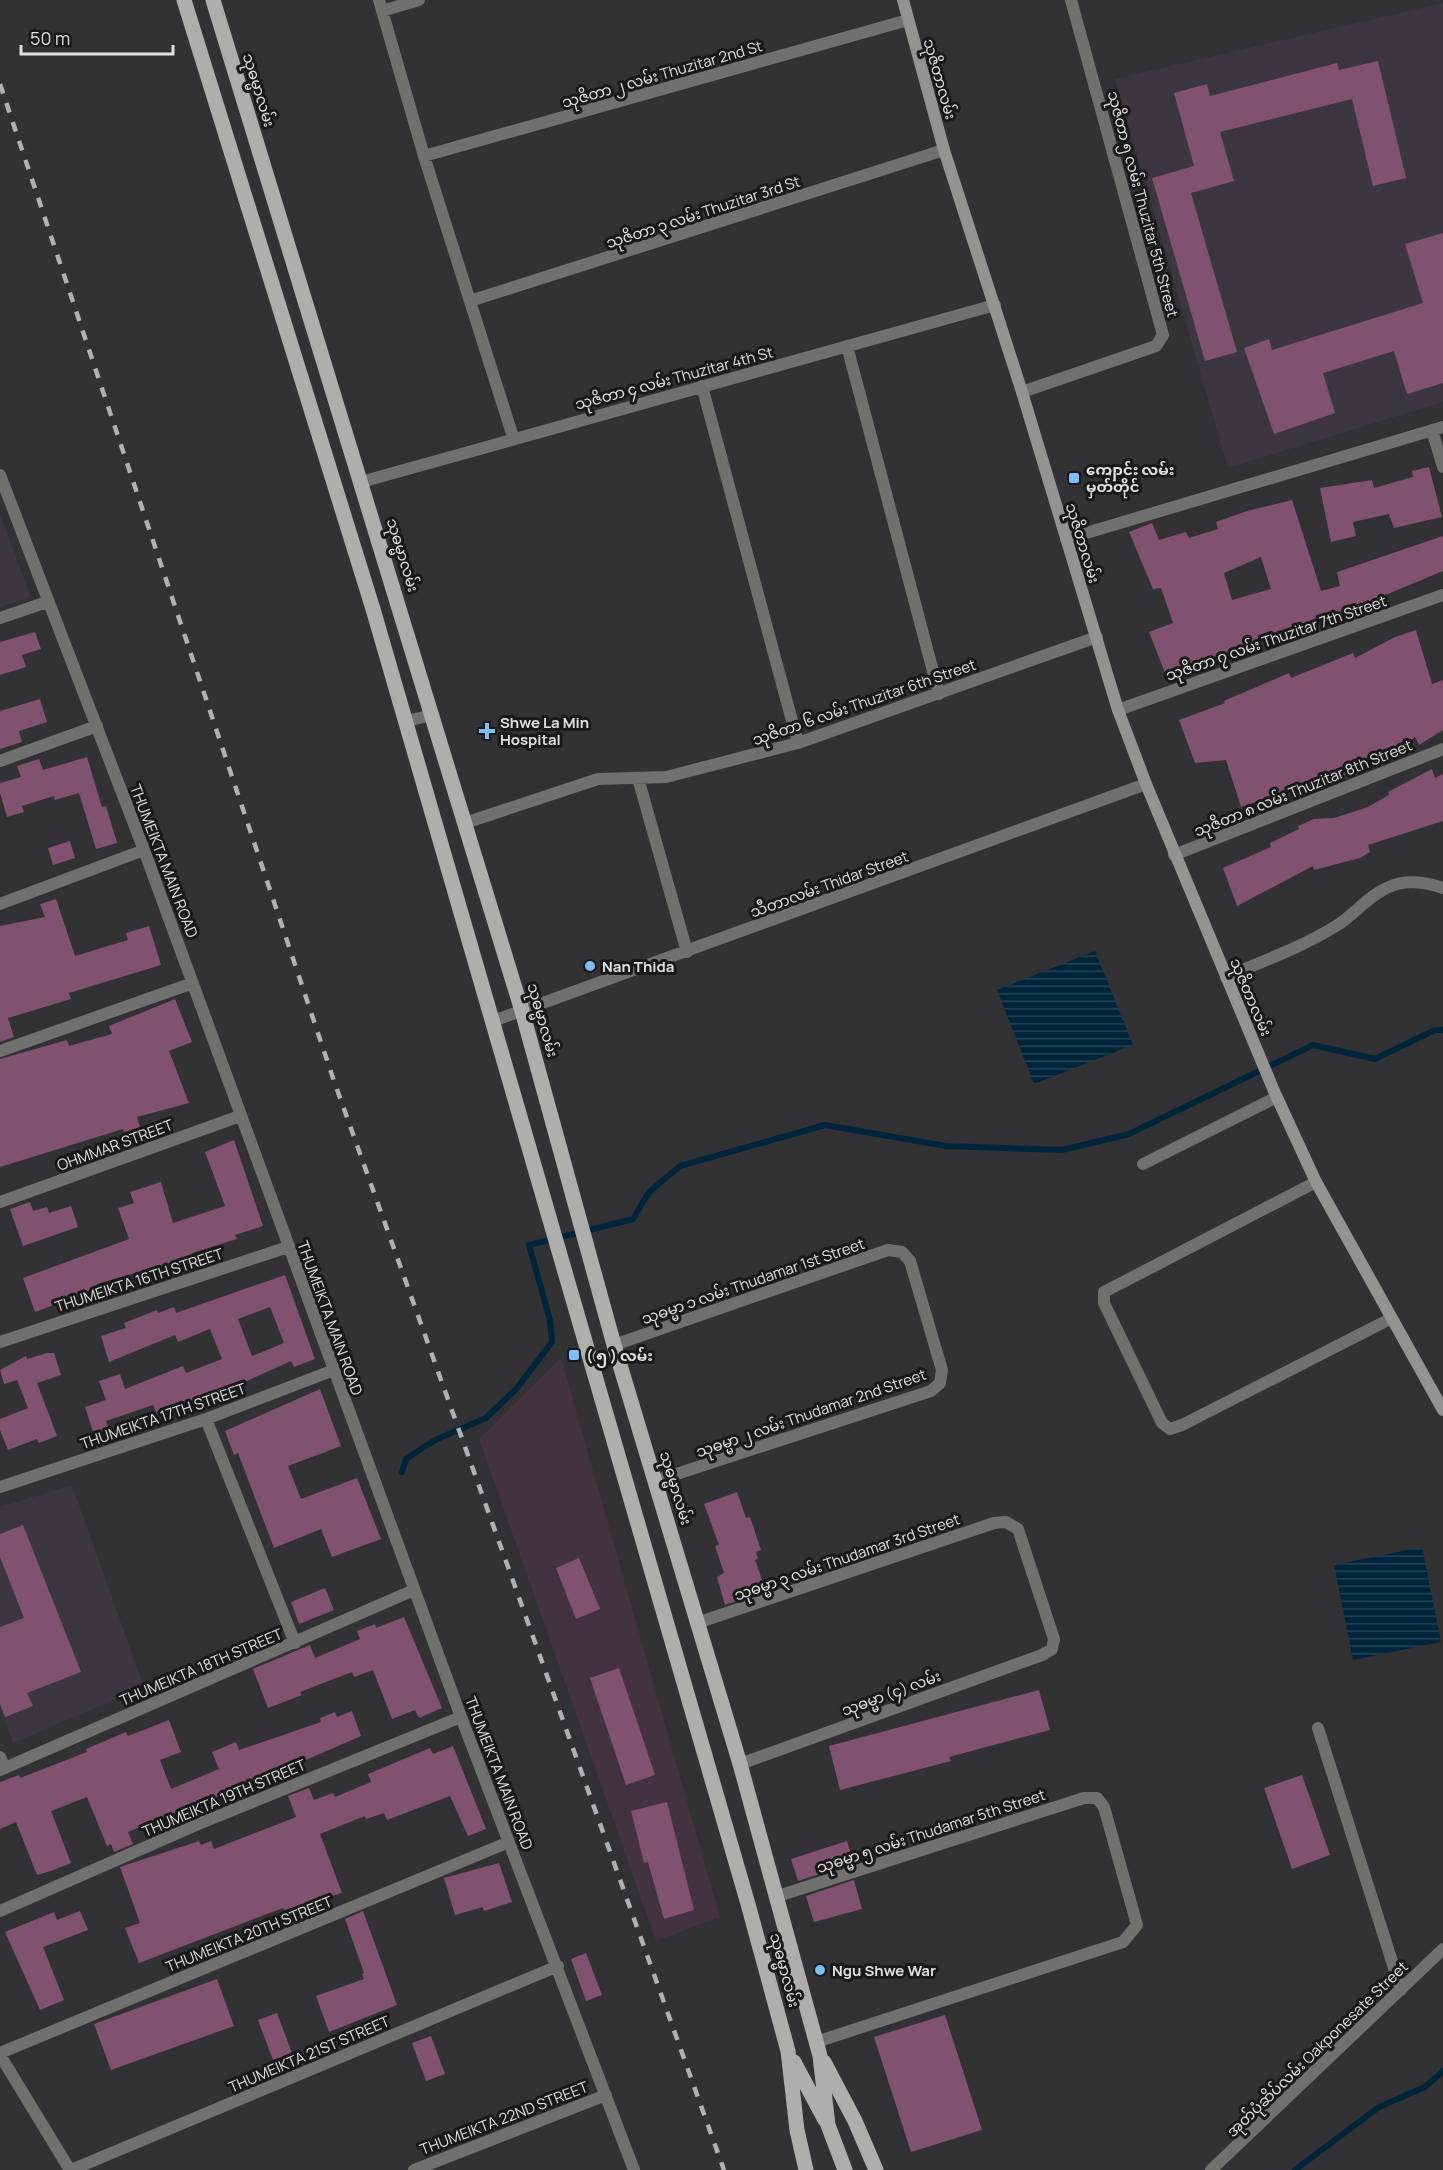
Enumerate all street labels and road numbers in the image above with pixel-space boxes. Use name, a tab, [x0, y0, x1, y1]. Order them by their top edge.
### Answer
street label: သုဇိတာ ၂ လမ်း Thuzitar 2nd St	[559, 35, 765, 115]
street label: သုဇိတာလမ်း	[917, 36, 962, 122]
street label: သုဓမ္မာလမ်း	[236, 50, 280, 130]
street label: သုဇိတာ ၅ လမ်း Thuzitar 5th Street	[1101, 88, 1183, 320]
street label: သုဇိတာ ၃ လမ်း Thuzitar 3rd St	[603, 171, 803, 255]
street label: သုဇိတာ ၄ လမ်း Thuzitar 4th St	[573, 341, 776, 417]
street label: သုဇိတာလမ်း	[1059, 500, 1105, 586]
street label: သုဓမ္မာလမ်း	[380, 515, 424, 595]
street label: သုဇိတာ ၇ လမ်း Thuzitar 7th Street	[1163, 590, 1390, 688]
street label: သုဇိတာ ၆ လမ်း Thuzitar 6th Street	[749, 654, 979, 752]
street label: သုဇိတာ ၈ လမ်း Thuzitar 8th Street	[1191, 735, 1416, 843]
street label: THUMEIKTA MAIN ROAD	[125, 781, 203, 941]
street label: သီတာလမ်း Thidar Street	[747, 846, 911, 922]
street label: သုဇိတာလမ်း	[1223, 955, 1277, 1040]
street label: သုဓမ္မာလမ်း	[520, 980, 564, 1060]
street label: OHMMAR STREET	[54, 1114, 176, 1176]
street label: သုဓမ္မာ ၁ လမ်း Thudamar 1st Street	[639, 1233, 868, 1331]
street label: THUMEIKTA MAIN ROAD	[292, 1238, 368, 1398]
street label: THUMEIKTA 16TH STREET	[52, 1243, 226, 1317]
street label: သုဓမ္မာ ၂ လမ်း Thudamar 2nd Street	[693, 1364, 930, 1465]
street label: THUMEIKTA 17TH STREET	[77, 1378, 249, 1454]
street label: သုဓမ္မာလမ်း	[653, 1448, 697, 1528]
street label: သုဓမ္မာ ၃ လမ်း Thudamar 3rd Street	[731, 1508, 963, 1608]
street label: THUMEIKTA 18TH STREET	[116, 1623, 286, 1711]
street label: သုဓမ္မာ (၄) လမ်း	[838, 1665, 944, 1723]
street label: THUMEIKTA MAIN ROAD	[460, 1693, 538, 1853]
street label: THUMEIKTA 19TH STREET	[139, 1754, 309, 1842]
street label: သုဓမ္မာ ၅ လမ်း Thudamar 5th Street	[814, 1784, 1049, 1880]
street label: THUMEIKTA 20TH STREET	[163, 1891, 336, 1977]
street label: သုဓမ္မာလမ်း	[763, 1930, 805, 2010]
street label: အုတ်ပုံဆိပ်လမ်း Oakponesate Street	[1222, 1956, 1414, 2143]
street label: THUMEIKTA 21ST STREET	[225, 2010, 393, 2098]
street label: THUMEIKTA 22ND STREET	[417, 2076, 591, 2160]

